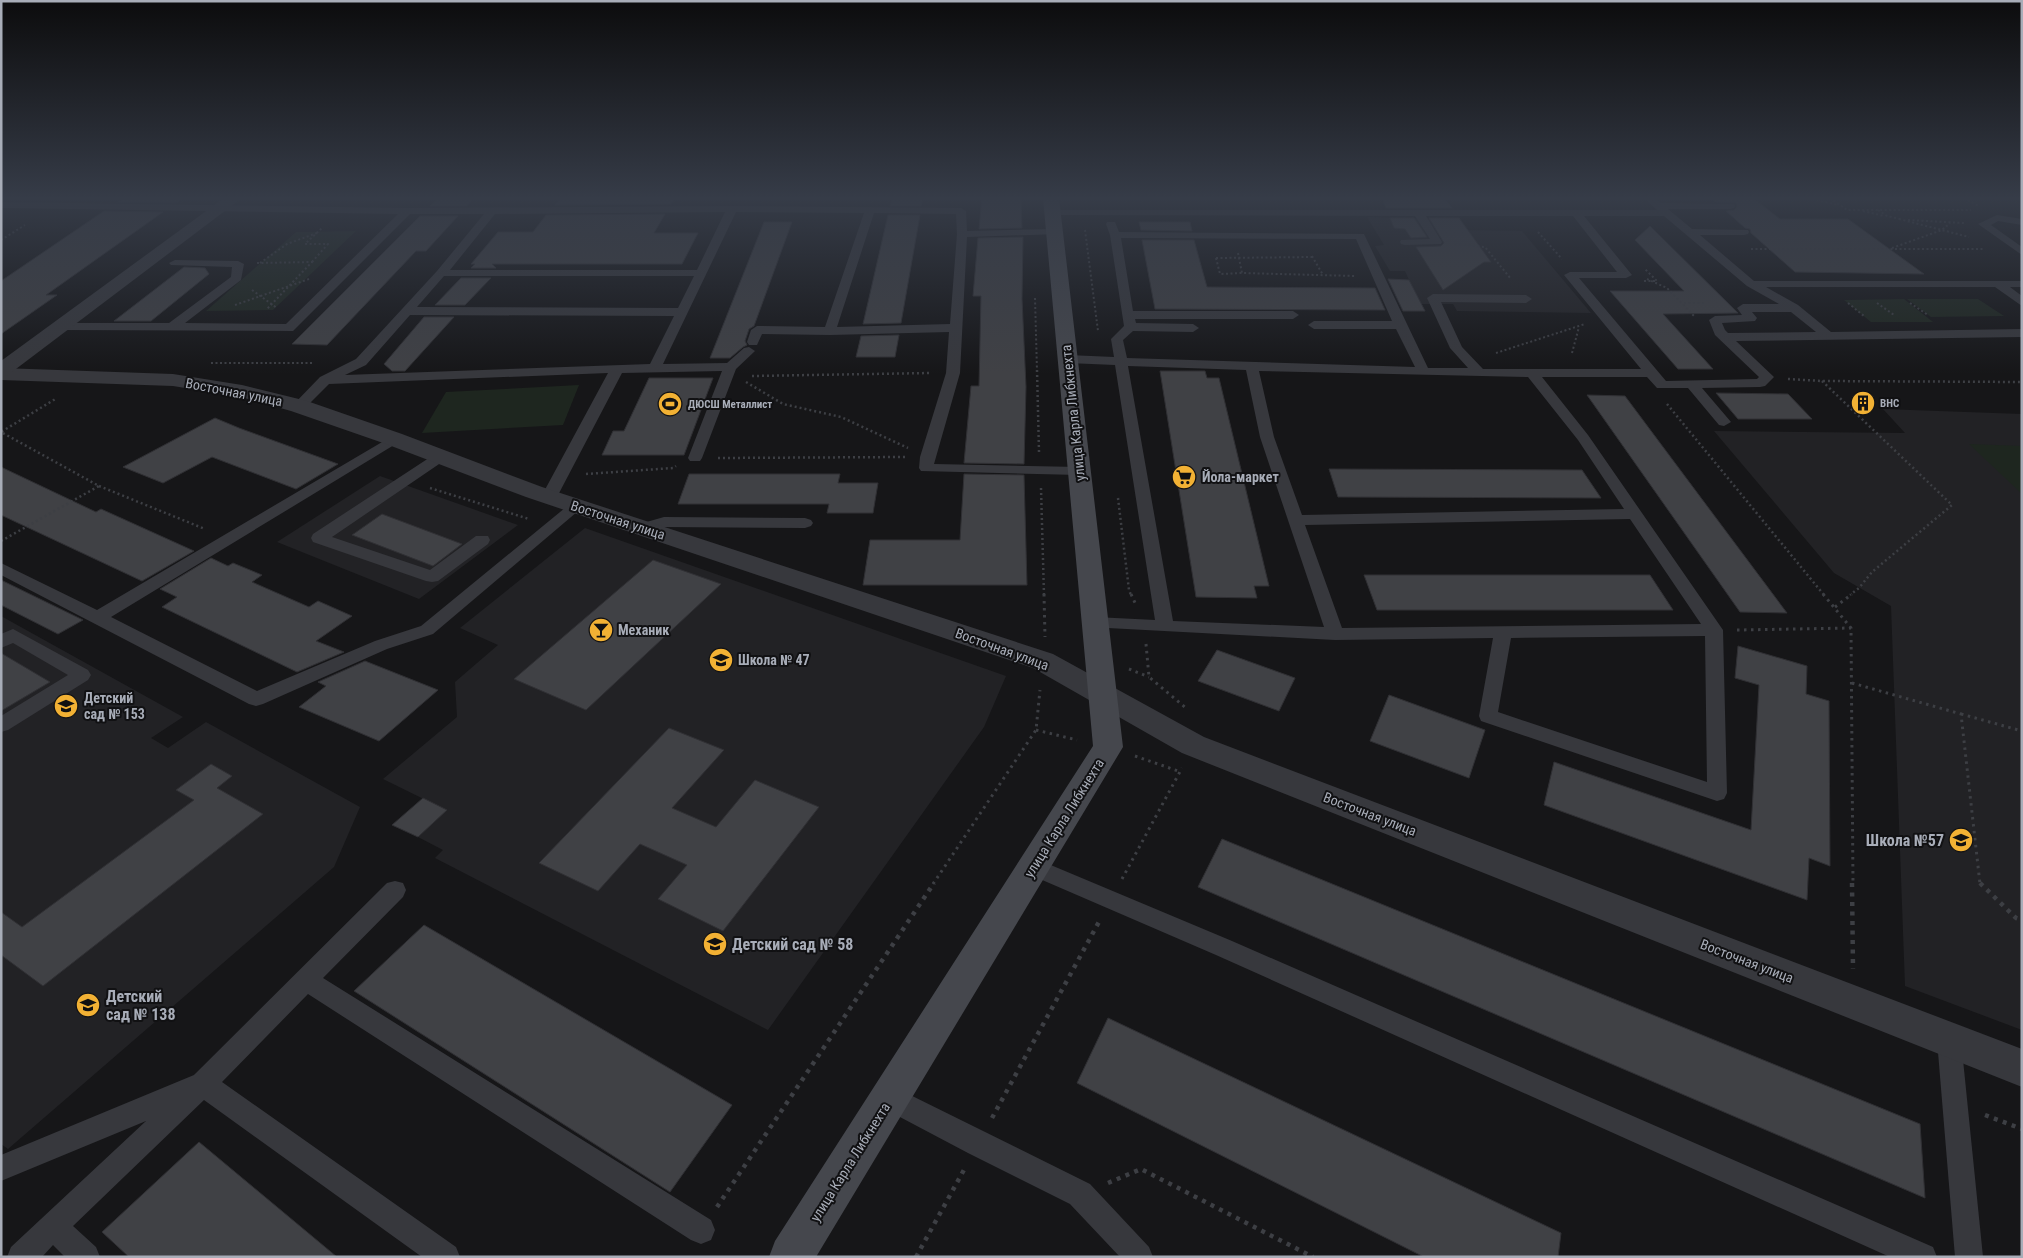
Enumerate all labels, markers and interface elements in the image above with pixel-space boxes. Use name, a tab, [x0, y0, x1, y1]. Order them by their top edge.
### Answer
street label: улица Карла Либкнехта	[1058, 344, 1088, 482]
street label: Восточная улица	[184, 375, 284, 409]
building icon: ВНС	[1850, 390, 1876, 416]
sports icon: ДЮСШ Металлист	[657, 391, 683, 417]
place label: ВНС	[1880, 397, 1899, 410]
place label: ДЮСШ Металлист	[688, 398, 772, 411]
supermarket icon: Йола-маркет	[1171, 464, 1197, 490]
place label: Йола-маркет	[1202, 469, 1279, 485]
street label: Восточная улица	[569, 497, 667, 543]
bar icon: Механик	[588, 617, 614, 643]
place label: Механик	[618, 622, 669, 638]
street label: Восточная улица	[953, 625, 1051, 673]
school or university icon: Школа № 47	[708, 647, 734, 673]
place label: Школа № 47	[738, 652, 810, 668]
place label: Детский сад № 153	[84, 690, 145, 722]
school or university icon: Детский сад № 153	[53, 693, 79, 719]
street label: улица Карла Либкнехта	[1021, 756, 1107, 880]
street label: Восточная улица	[1321, 789, 1419, 839]
school or university icon: Школа №57	[1948, 827, 1974, 853]
place label: Школа №57	[1866, 831, 1944, 850]
school or university icon: Детский сад № 58	[702, 931, 728, 957]
place label: Детский сад № 58	[732, 935, 853, 954]
street label: Восточная улица	[1698, 936, 1796, 986]
place label: Детский сад № 138	[106, 987, 176, 1024]
school or university icon: Детский сад № 138	[75, 992, 101, 1018]
street label: улица Карла Либкнехта	[807, 1100, 893, 1224]

